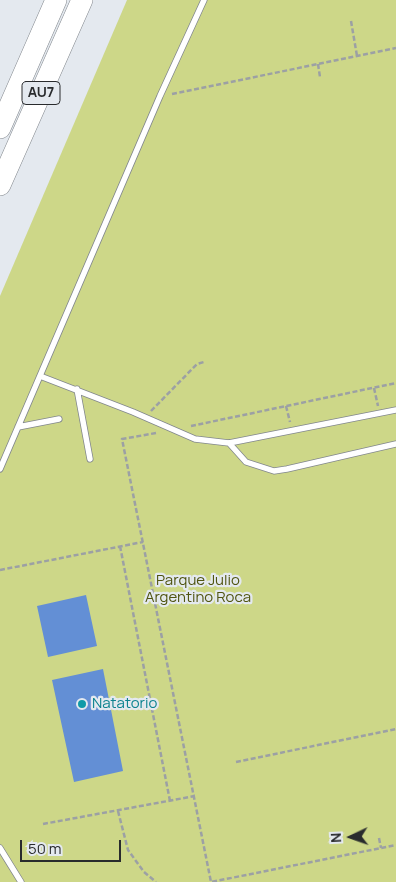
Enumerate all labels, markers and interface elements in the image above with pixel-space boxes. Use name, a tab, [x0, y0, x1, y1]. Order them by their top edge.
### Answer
road number: AU7	[22, 82, 60, 105]
park label: Parque Julio Argentino Roca	[145, 572, 251, 607]
place label: Natatorio	[92, 695, 157, 713]
marker: Natatorio	[76, 698, 88, 710]
north arrow	[326, 812, 376, 862]
scale bar	[22, 830, 124, 862]
text: N	[326, 832, 345, 843]
text: 50 m	[28, 838, 62, 859]

